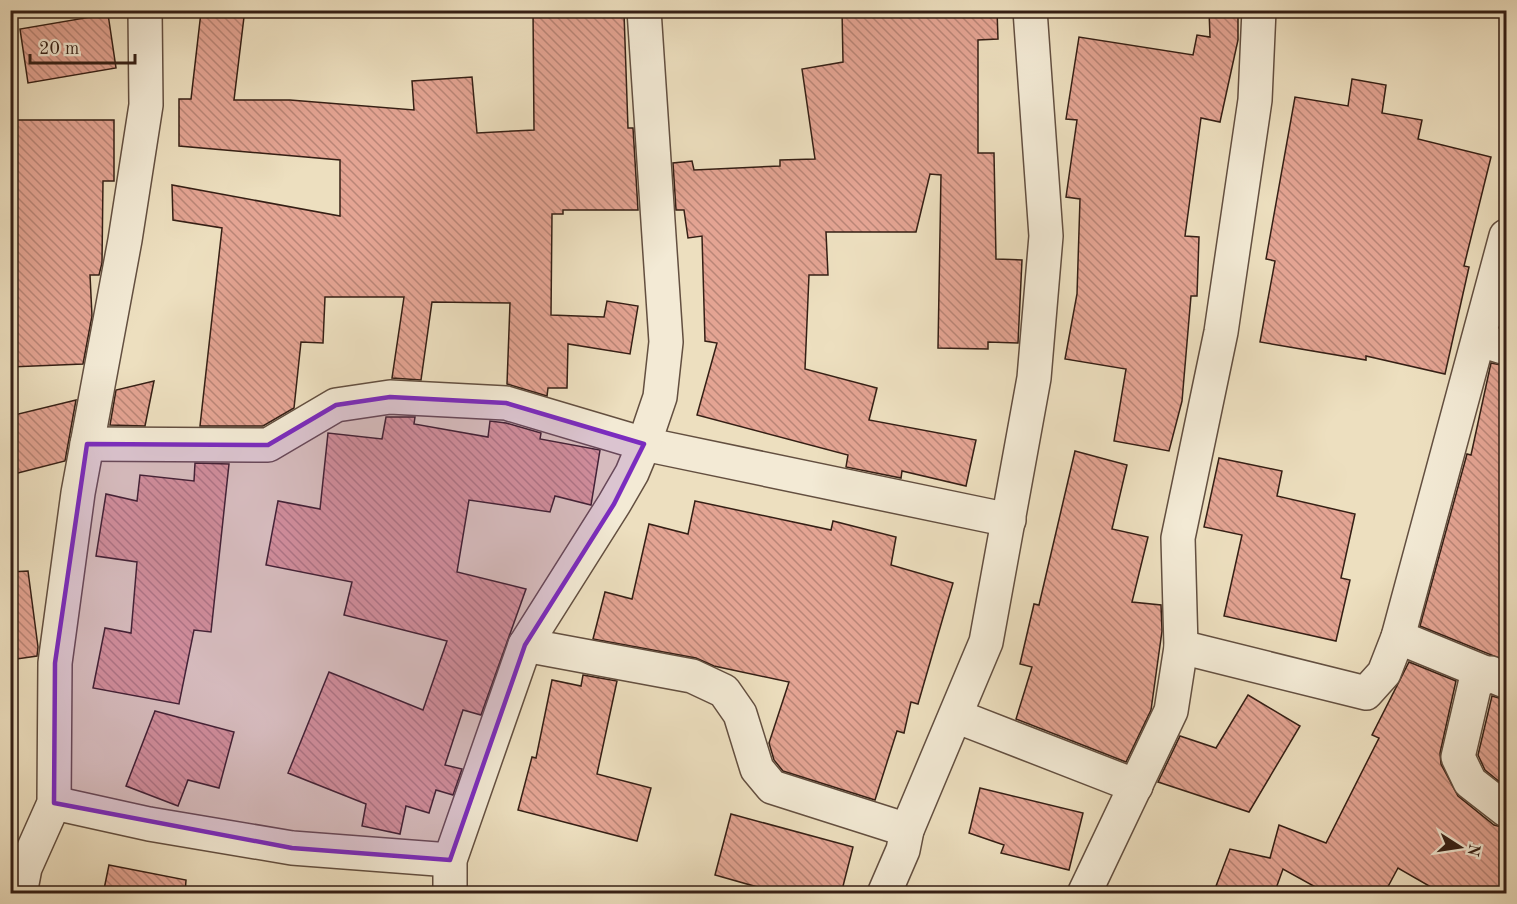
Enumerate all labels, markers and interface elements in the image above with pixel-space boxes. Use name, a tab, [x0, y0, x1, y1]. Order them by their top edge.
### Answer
scale bar	[30, 27, 135, 65]
text: 20 m	[39, 40, 79, 58]
north arrow	[1430, 817, 1490, 877]
text: N	[1463, 842, 1482, 858]

